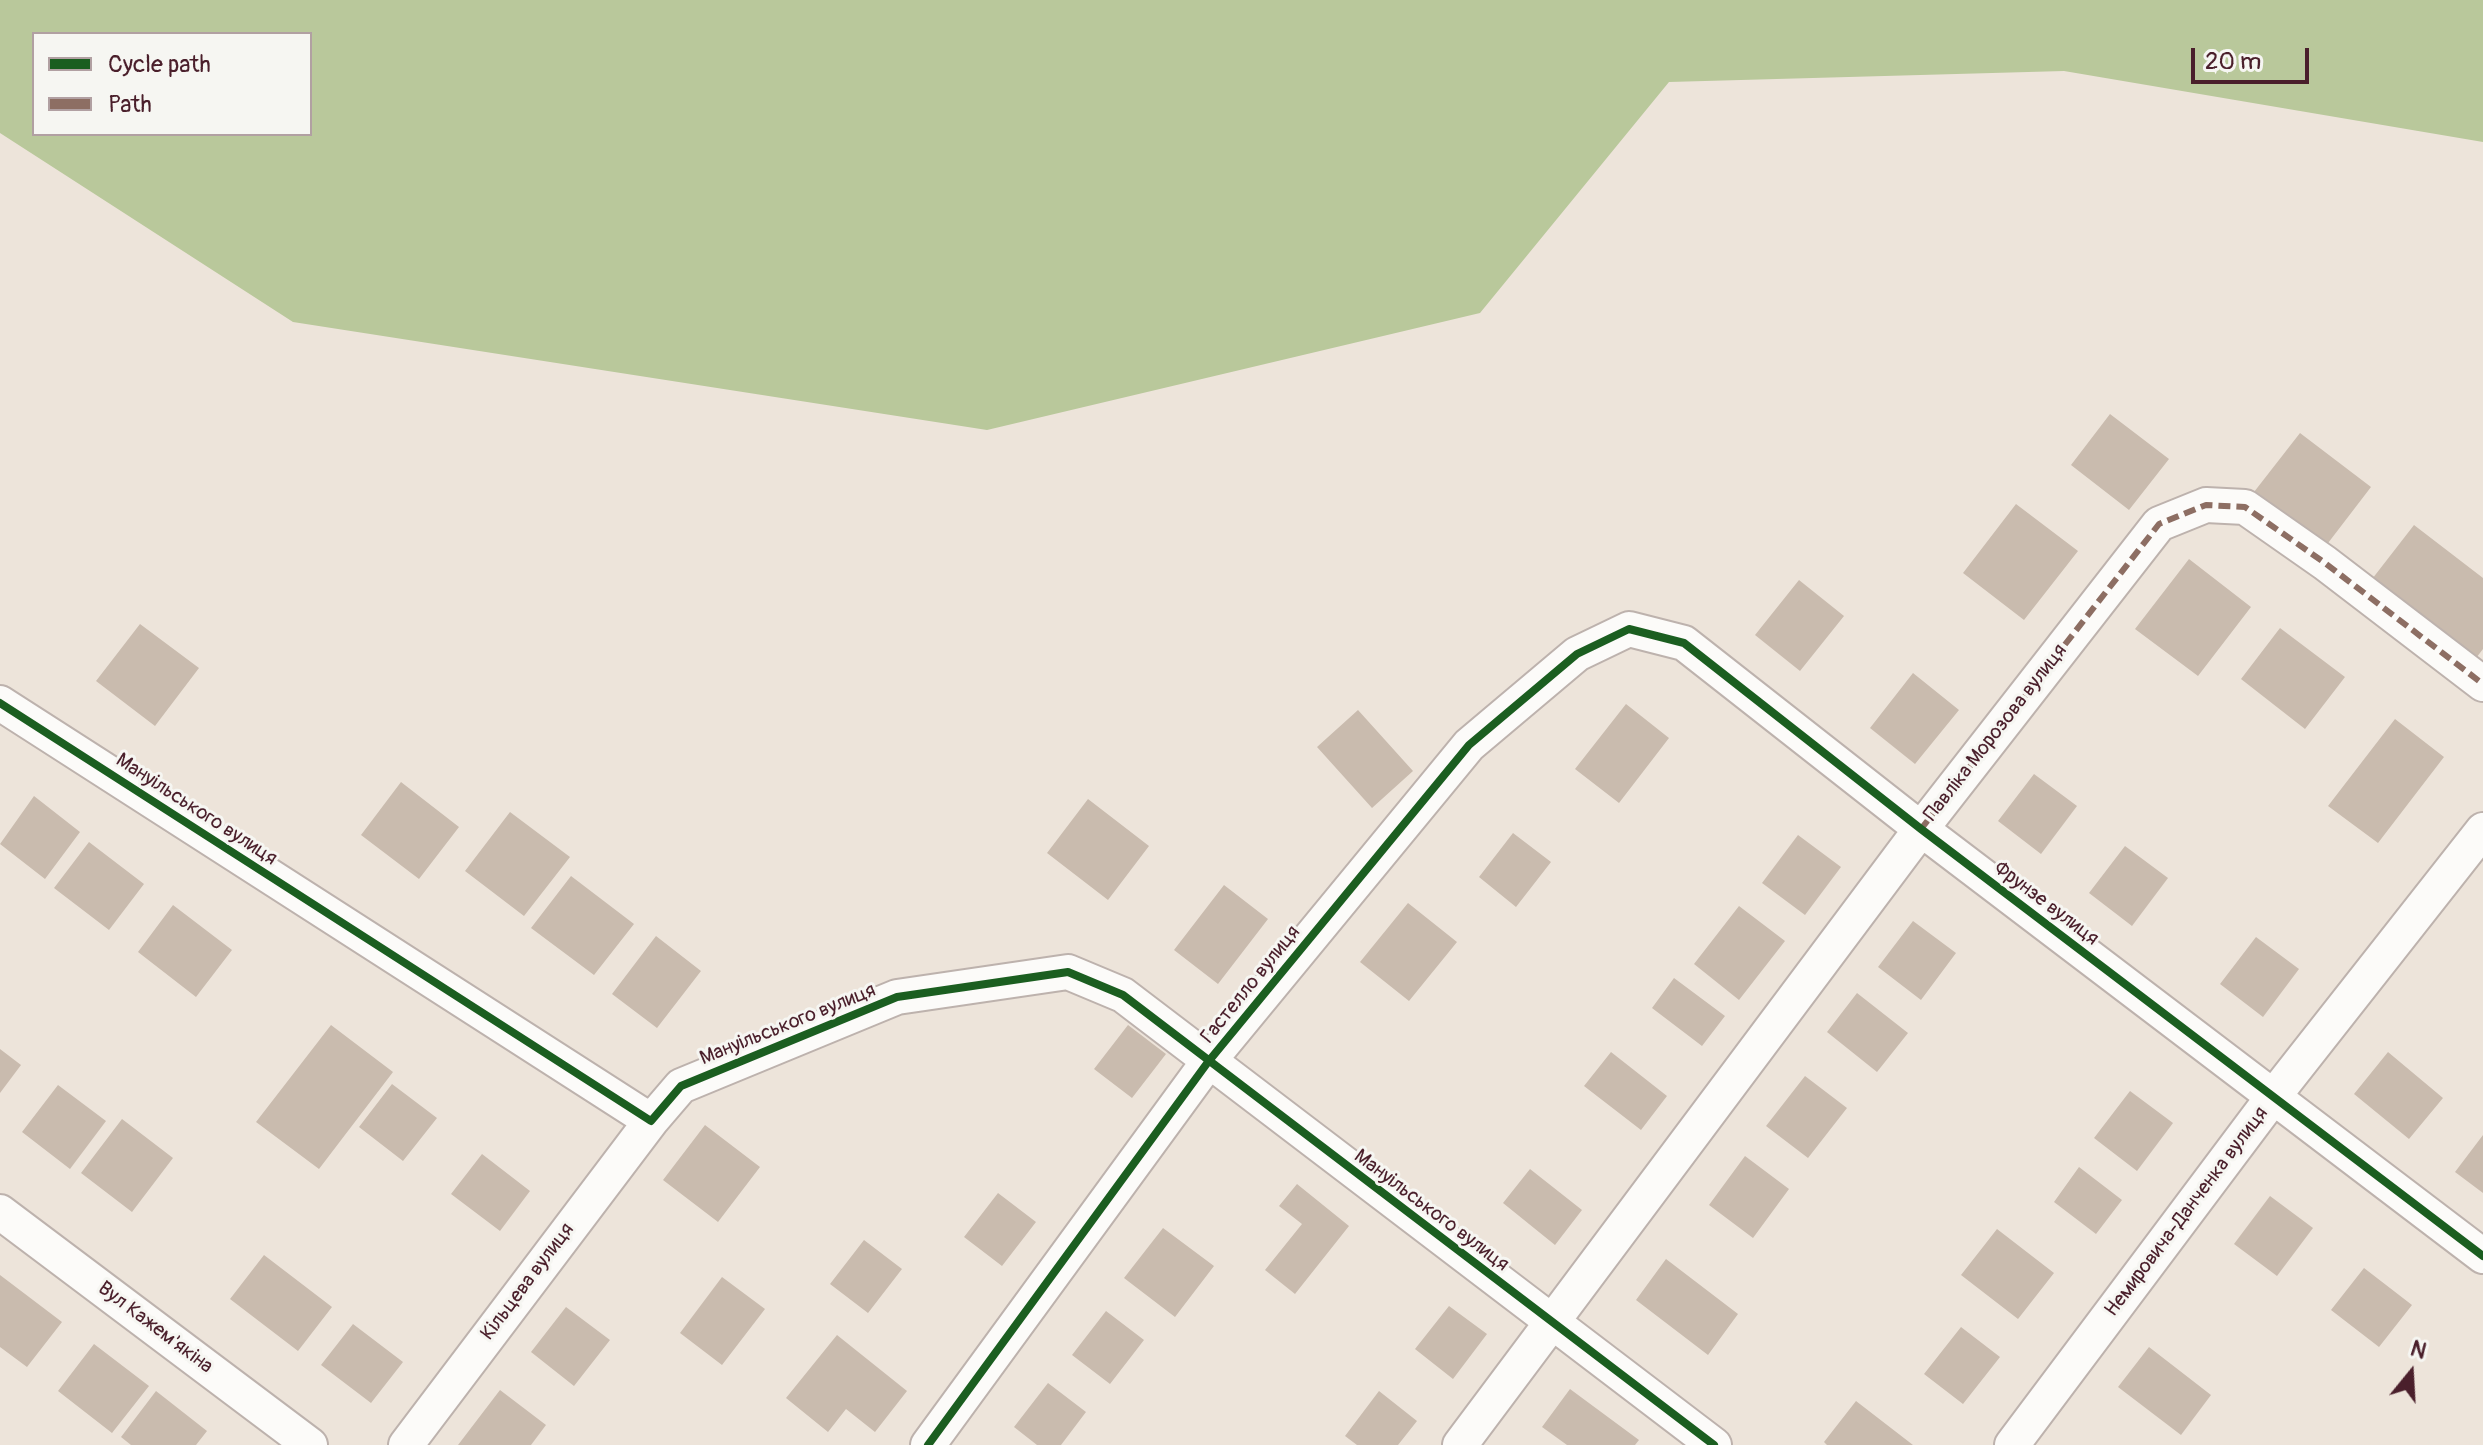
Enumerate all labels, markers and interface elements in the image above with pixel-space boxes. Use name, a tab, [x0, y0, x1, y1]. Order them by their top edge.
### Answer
legend	[32, 32, 312, 136]
scale bar	[2195, 32, 2313, 82]
text: 20 m	[2205, 47, 2261, 76]
text: Cycle path	[108, 50, 211, 79]
text: Path	[108, 90, 152, 119]
street label: Павліка Морозова вулиця	[1919, 640, 2073, 826]
street label: Мануільського вулиця	[111, 749, 281, 871]
street label: Фрунзе вулиця	[1989, 857, 2103, 951]
street label: Гастелло вулиця	[1196, 921, 1306, 1049]
street label: Мануільського вулиця	[697, 979, 879, 1071]
street label: Немировича-Данченка вулиця	[2100, 1102, 2274, 1322]
street label: Мануільського вулиця	[1349, 1145, 1513, 1277]
street label: Кільцева вулиця	[476, 1219, 580, 1345]
street label: Вул Кажем'якіна	[93, 1277, 217, 1379]
north arrow	[2371, 1333, 2451, 1413]
text: N	[2407, 1335, 2430, 1366]

